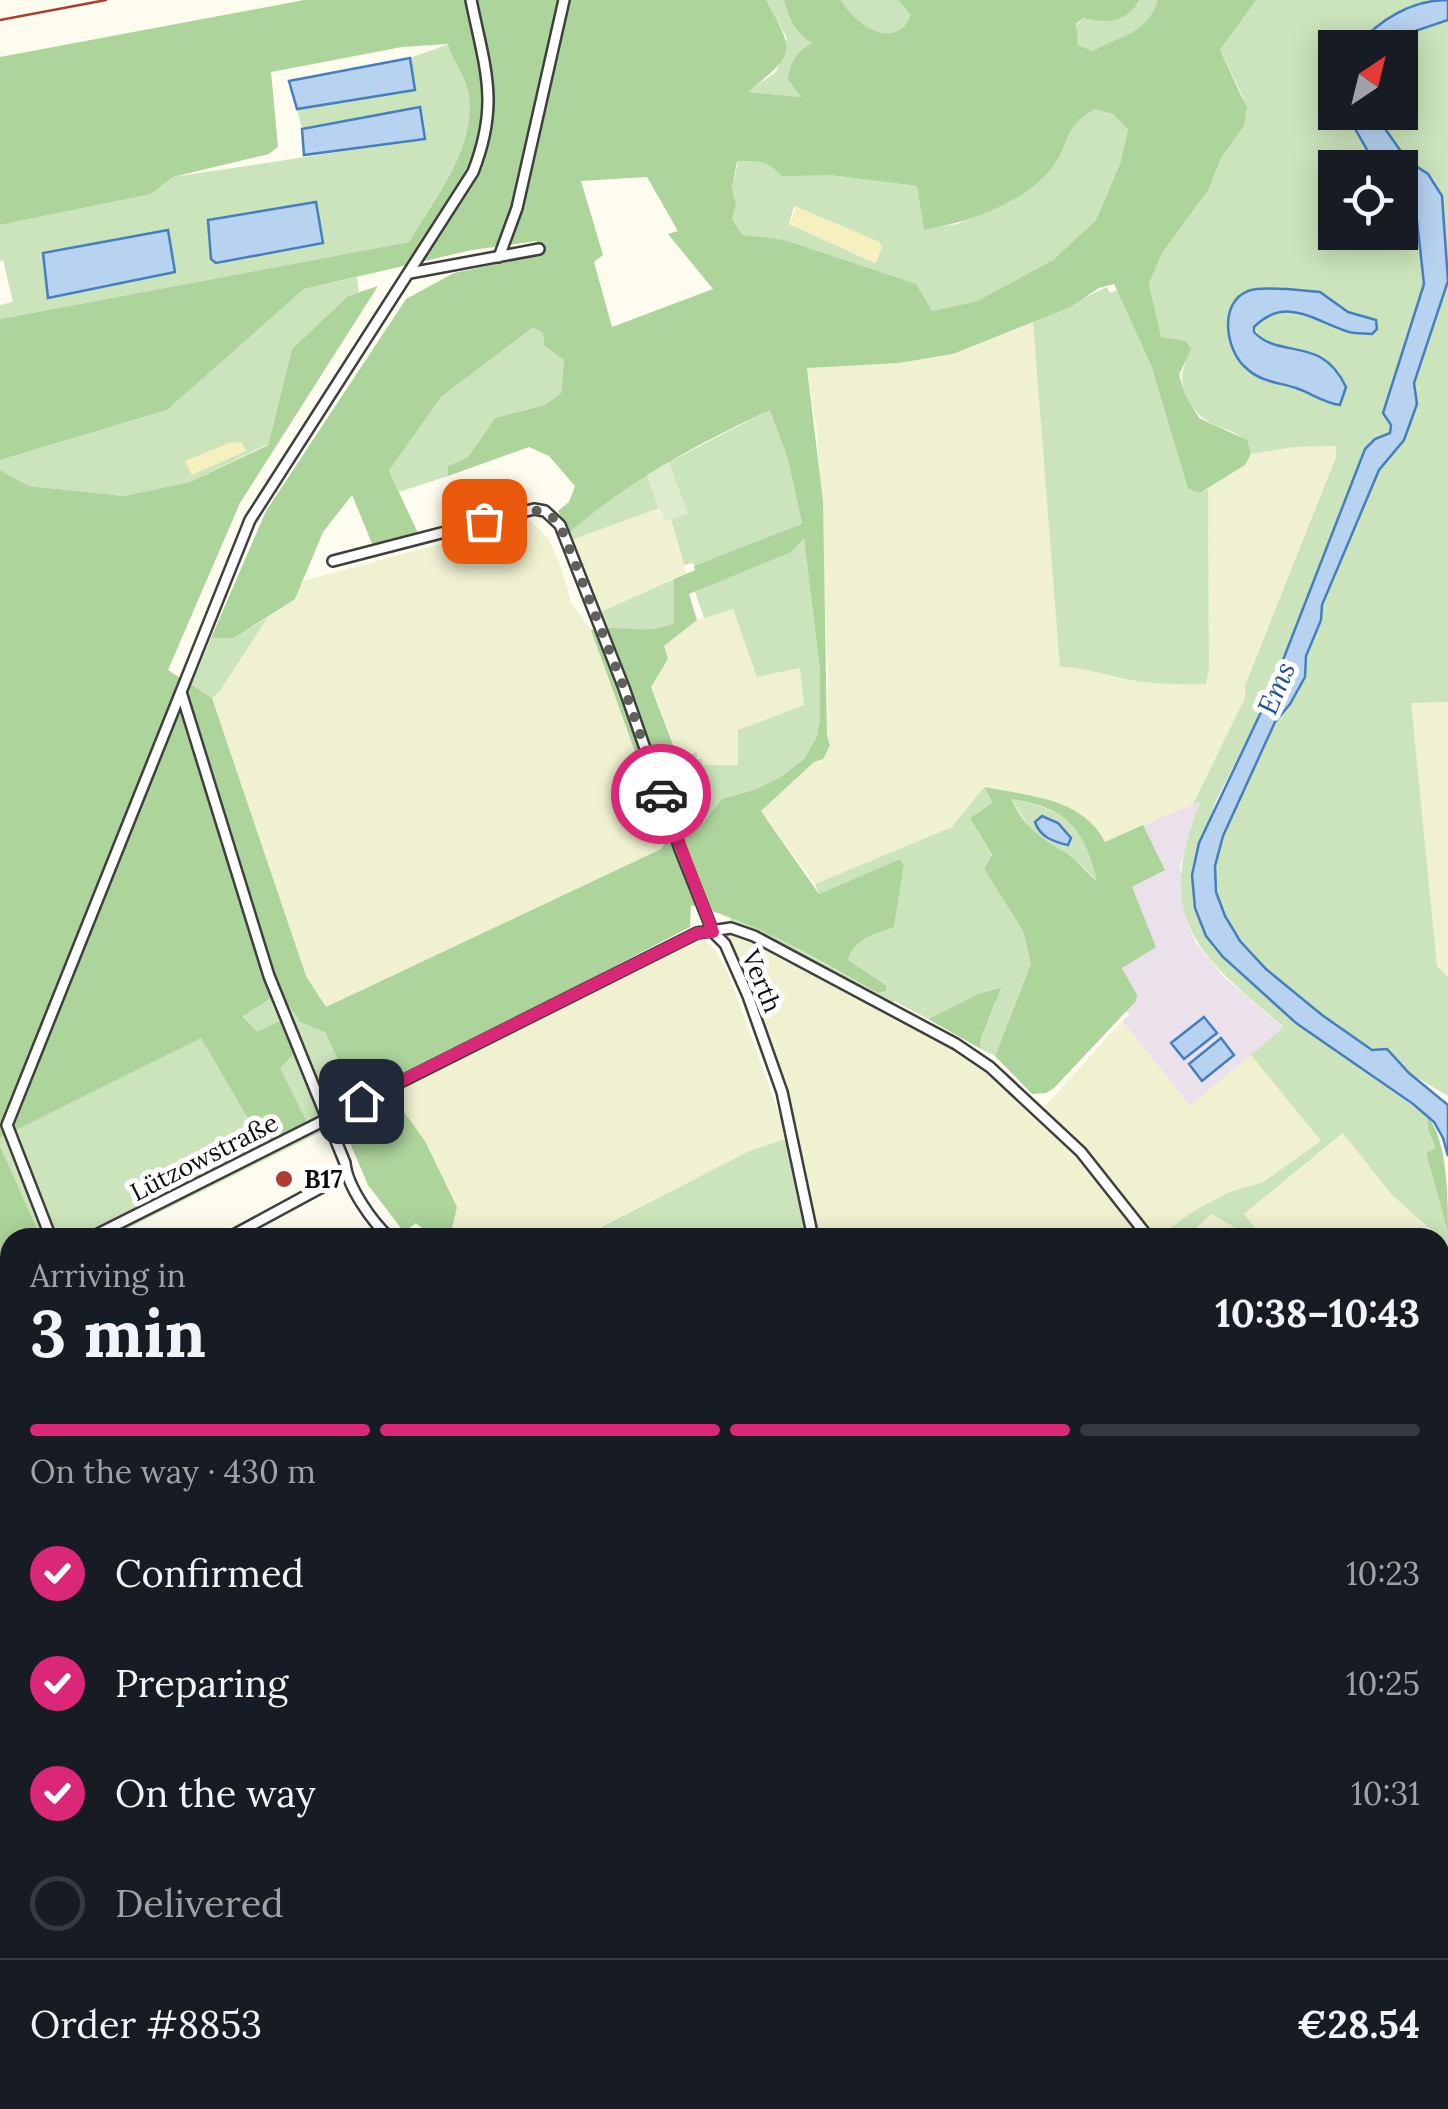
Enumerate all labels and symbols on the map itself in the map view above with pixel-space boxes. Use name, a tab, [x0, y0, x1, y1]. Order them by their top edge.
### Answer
north arrow	[1318, 30, 1418, 130]
pin	[442, 479, 527, 564]
water label: Ems	[1249, 656, 1303, 720]
courier	[611, 744, 711, 844]
street label: Verth	[735, 944, 789, 1017]
pin	[319, 1059, 404, 1144]
street label: Lützowstraße	[125, 1106, 283, 1208]
place label: B17	[304, 1163, 343, 1195]
marker: B17	[273, 1168, 295, 1190]

